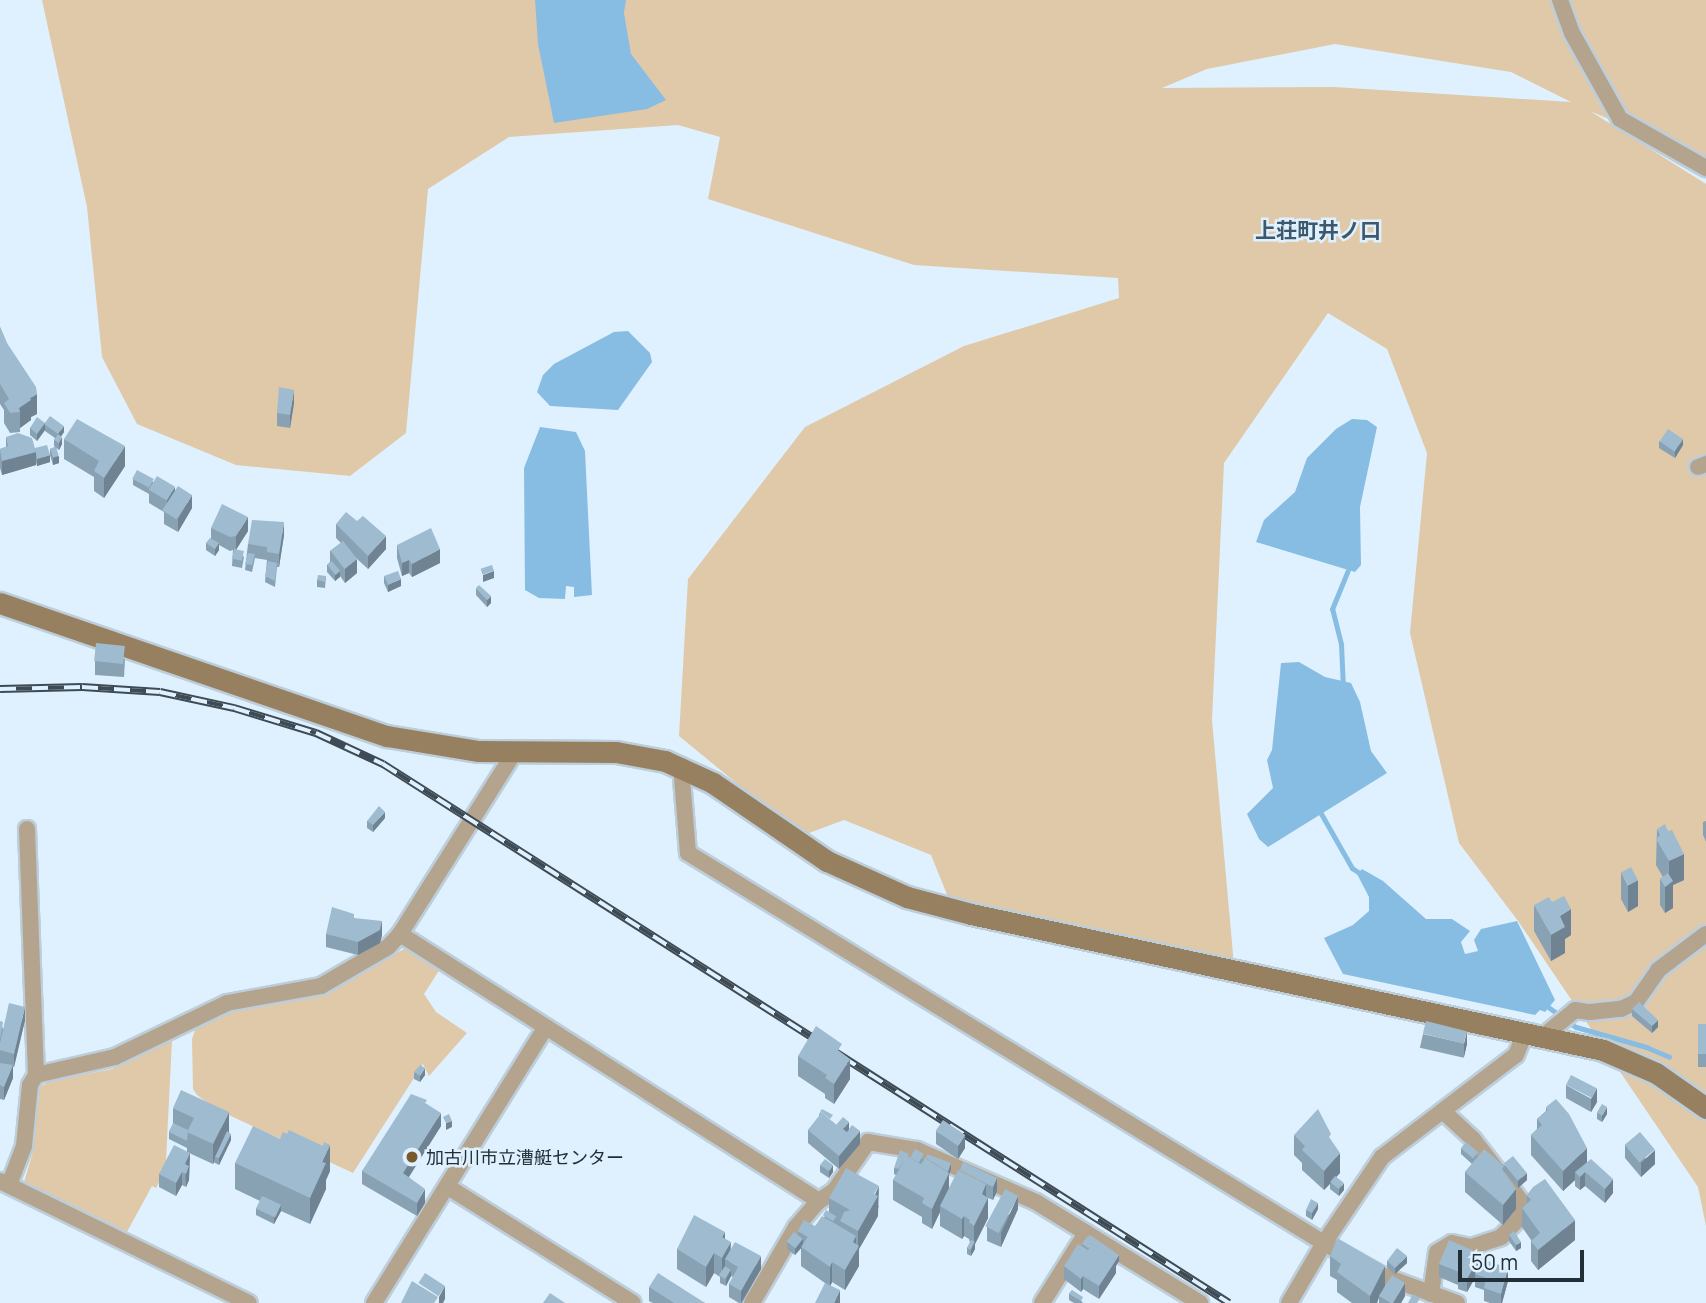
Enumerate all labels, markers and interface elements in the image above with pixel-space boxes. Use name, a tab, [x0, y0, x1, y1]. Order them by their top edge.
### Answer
district label: 上荘町井ノ口	[1255, 217, 1381, 243]
place label: 加古川市立漕艇センター	[426, 1146, 624, 1168]
marker: 加古川市立漕艇センター	[404, 1149, 420, 1165]
scale bar	[1461, 1236, 1587, 1280]
text: 50 m	[1471, 1248, 1518, 1276]

